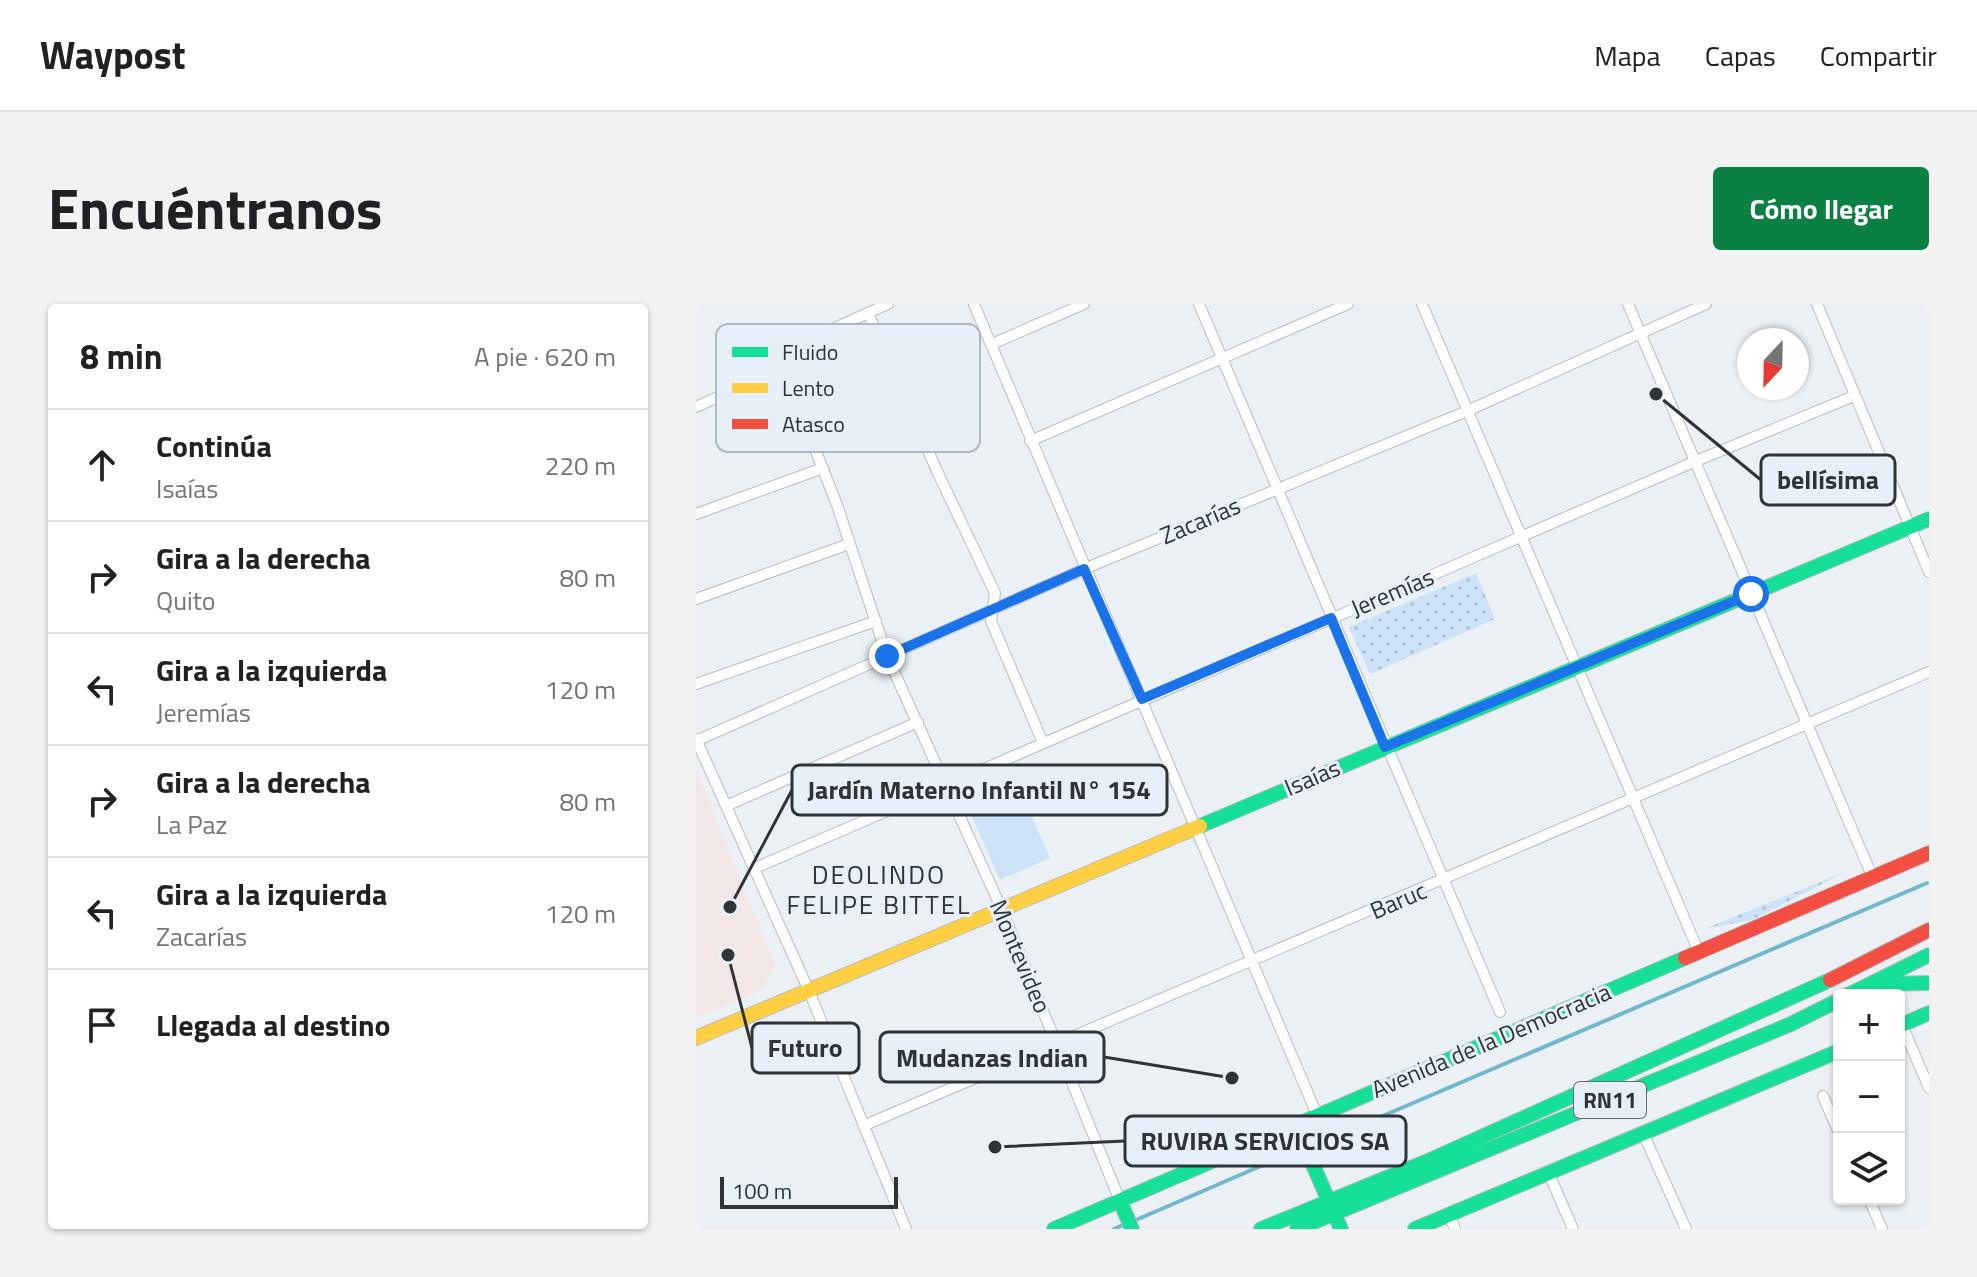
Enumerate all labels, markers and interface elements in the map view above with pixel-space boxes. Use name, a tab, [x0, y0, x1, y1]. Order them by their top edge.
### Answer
text: Waypost	[40, 26, 186, 84]
text: Mapa	[1594, 34, 1661, 77]
text: Capas	[1705, 34, 1776, 77]
text: Compartir	[1820, 34, 1937, 77]
text: Encuéntranos	[48, 166, 383, 251]
button: Cómo llegar	[1713, 167, 1929, 250]
legend	[716, 324, 980, 452]
north arrow	[1737, 328, 1809, 400]
text: 8 min	[80, 330, 163, 382]
text: Fluido	[782, 335, 838, 369]
text: A pie · 620 m	[474, 337, 616, 376]
text: Lento	[782, 371, 835, 405]
text: Atasco	[782, 407, 845, 441]
text: Continúa	[156, 423, 272, 469]
icon: ahead	[80, 443, 124, 487]
text: 220 m	[545, 446, 616, 485]
callout: bellísima	[1761, 455, 1895, 505]
text: bellísima	[1777, 460, 1879, 499]
text: Isaías	[156, 469, 218, 508]
street label: Zacarías	[1154, 487, 1246, 553]
text: Gira a la derecha	[156, 535, 371, 581]
icon: right	[80, 555, 124, 599]
text: 80 m	[559, 558, 616, 597]
street label: Jeremías	[1345, 558, 1439, 626]
route start	[1733, 576, 1769, 612]
text: Quito	[156, 581, 216, 620]
route end	[869, 638, 905, 674]
text: Gira a la izquierda	[156, 647, 387, 693]
icon: left	[80, 667, 124, 711]
text: 120 m	[545, 670, 616, 709]
text: Jeremías	[156, 693, 251, 732]
street label: Isaías	[1278, 749, 1346, 805]
text: Gira a la derecha	[156, 759, 371, 805]
callout: Jardín Materno Infantil N° 154	[792, 765, 1167, 815]
text: Jardín Materno Infantil N° 154	[807, 770, 1151, 809]
icon: right	[80, 779, 124, 823]
text: 80 m	[559, 782, 616, 821]
text: La Paz	[156, 805, 227, 844]
district label: DEOLINDO FELIPE BITTEL	[786, 855, 972, 924]
text: Gira a la izquierda	[156, 871, 387, 917]
street label: Baruc	[1364, 872, 1432, 928]
icon: left	[80, 891, 124, 935]
text: 120 m	[545, 894, 616, 933]
street label: Montevideo	[981, 894, 1061, 1018]
text: Zacarías	[156, 917, 247, 956]
street label: Avenida de la Democracia	[1366, 973, 1616, 1107]
map controls	[1833, 989, 1905, 1205]
button: +	[1833, 989, 1905, 1061]
text: Llegada al destino	[156, 1002, 390, 1048]
icon: arrive	[80, 1003, 124, 1047]
callout: Futuro	[752, 1023, 859, 1073]
text: Futuro	[767, 1028, 843, 1067]
callout: Mudanzas Indian	[880, 1032, 1104, 1082]
text: Mudanzas Indian	[896, 1038, 1088, 1077]
button: −	[1833, 1061, 1905, 1133]
road number: RN11	[1574, 1082, 1646, 1118]
callout: RUVIRA SERVICIOS SA	[1125, 1116, 1406, 1166]
text: RUVIRA SERVICIOS SA	[1140, 1121, 1390, 1160]
button: layers	[1833, 1133, 1905, 1205]
scale bar	[720, 1173, 898, 1209]
text: 100 m	[732, 1174, 792, 1208]

